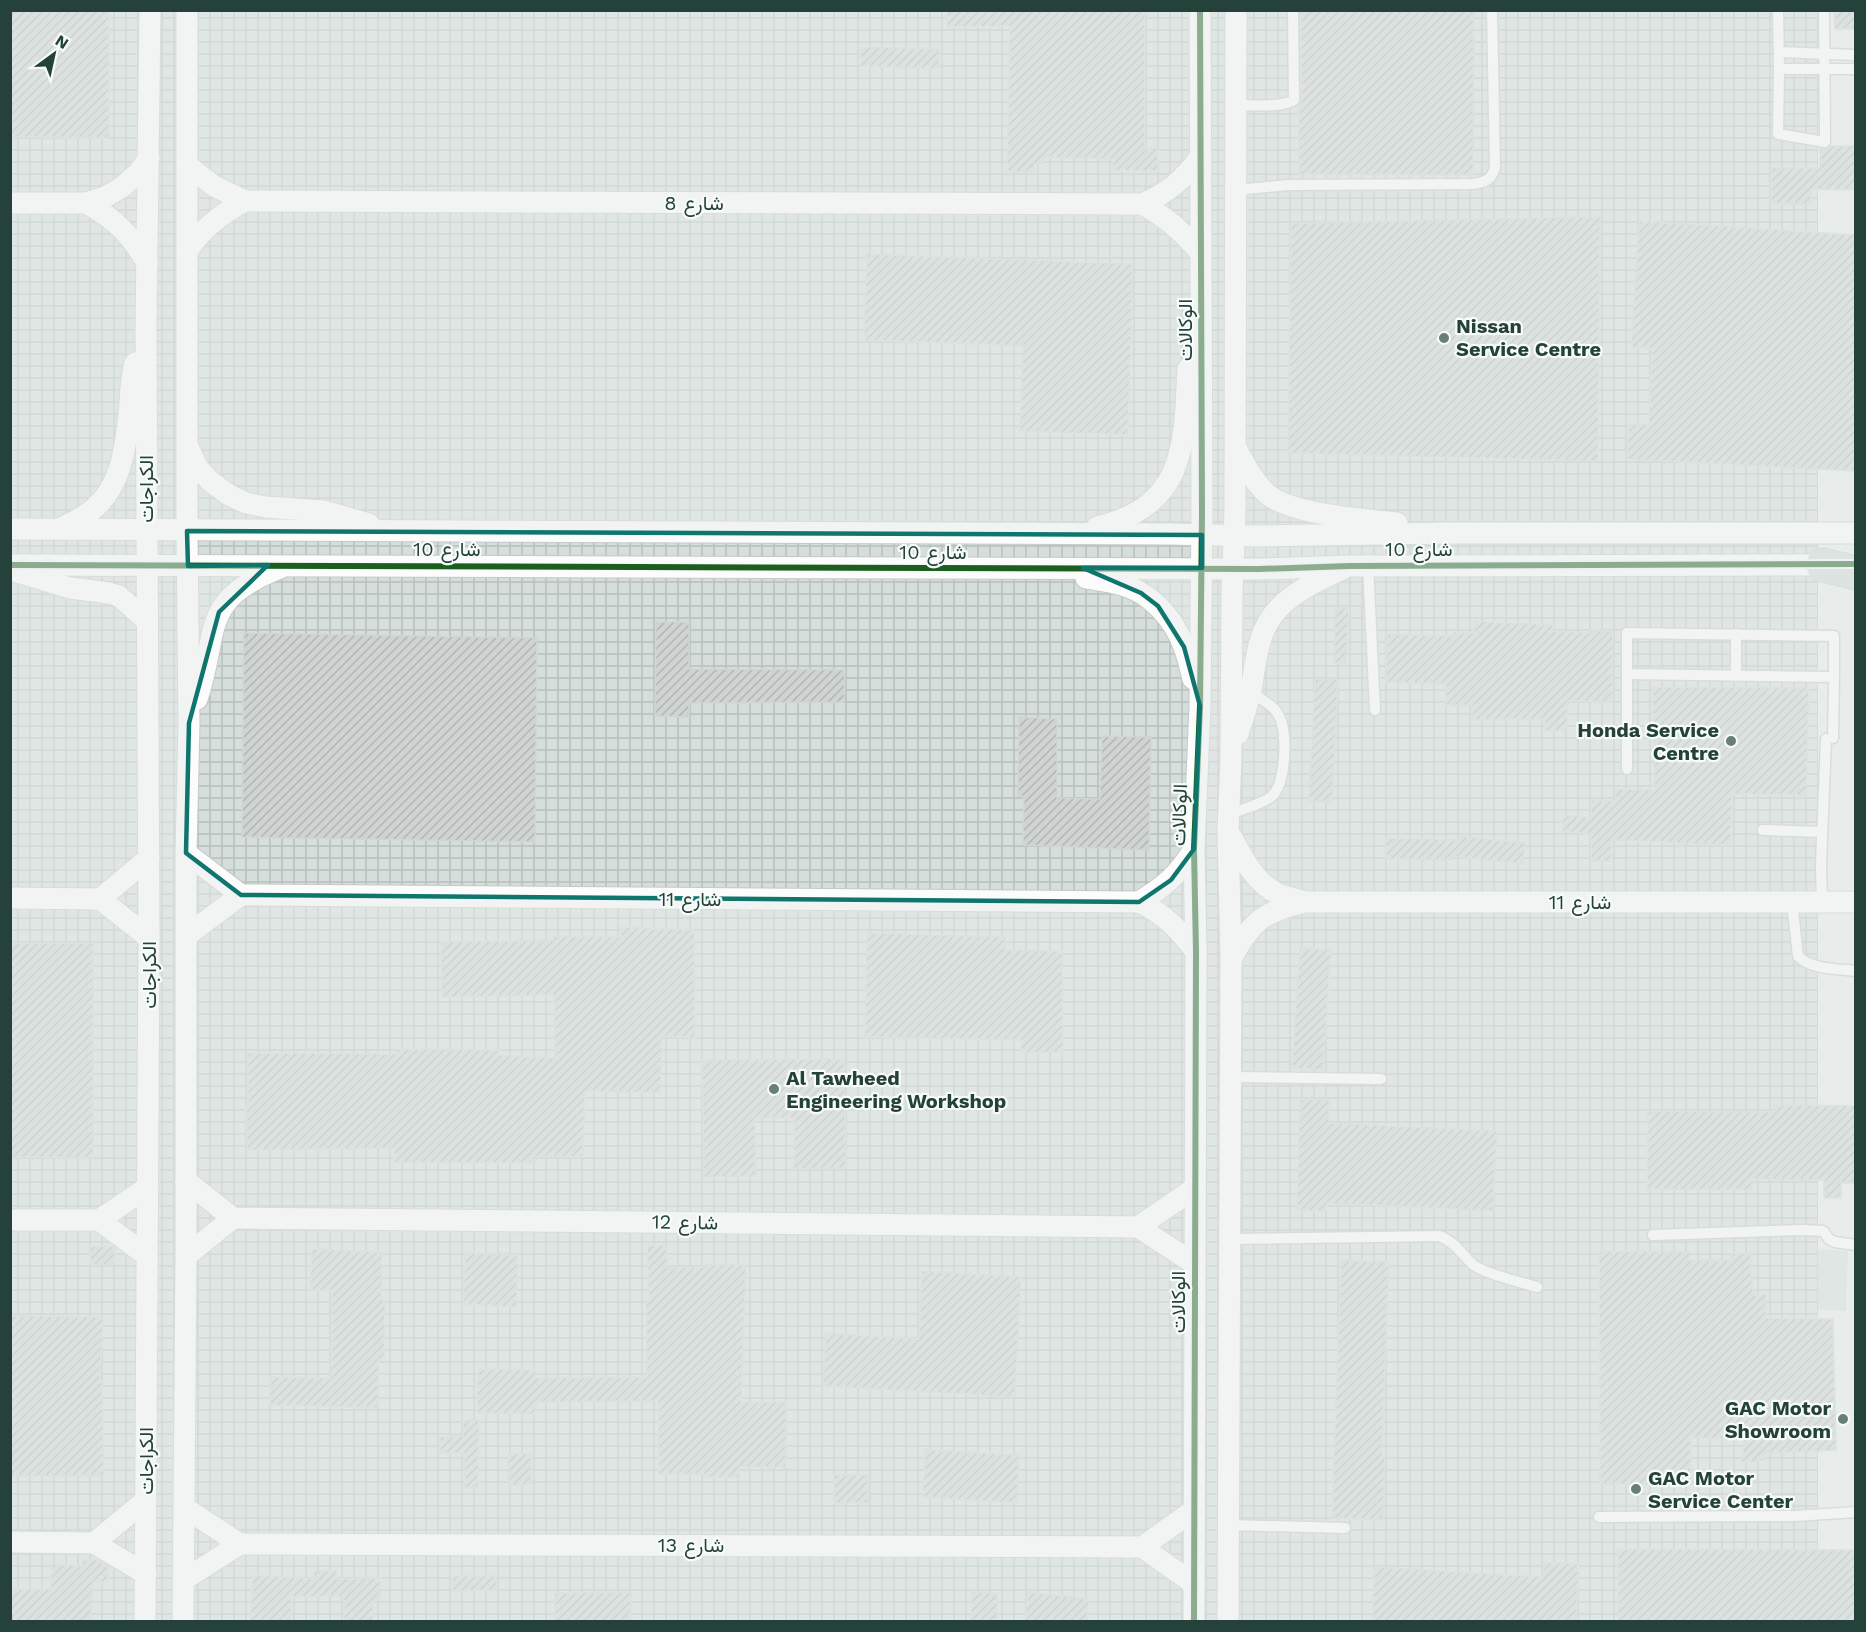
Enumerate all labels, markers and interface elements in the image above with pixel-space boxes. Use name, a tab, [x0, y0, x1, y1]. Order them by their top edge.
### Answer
north arrow	[24, 24, 84, 84]
text: N	[52, 31, 72, 53]
street label: شارع 8	[664, 191, 724, 217]
street label: الوكالات	[1173, 299, 1198, 361]
place label: Nissan Service Centre	[1456, 314, 1601, 361]
marker: Nissan Service Centre	[1437, 331, 1451, 345]
street label: الكراجات	[134, 455, 159, 523]
street label: شارع 10	[413, 537, 481, 563]
street label: شارع 10	[1385, 537, 1453, 563]
street label: شارع 10	[899, 540, 967, 566]
place label: Honda Service Centre	[1577, 718, 1719, 765]
marker: Honda Service Centre	[1724, 734, 1738, 748]
street label: الوكالات	[1166, 783, 1193, 847]
street label: شارع 11	[659, 887, 721, 913]
street label: شارع 11	[1549, 890, 1611, 916]
street label: الكراجات	[137, 941, 162, 1009]
place label: Al Tawheed Engineering Workshop	[786, 1066, 1006, 1113]
marker: Al Tawheed Engineering Workshop	[767, 1082, 781, 1096]
street label: شارع 12	[652, 1209, 718, 1237]
street label: الوكالات	[1166, 1271, 1191, 1333]
place label: GAC Motor Showroom	[1725, 1396, 1831, 1443]
marker: GAC Motor Showroom	[1836, 1412, 1850, 1426]
street label: الكراجات	[134, 1427, 159, 1495]
place label: GAC Motor Service Center	[1648, 1466, 1794, 1513]
marker: GAC Motor Service Center	[1629, 1482, 1643, 1496]
street label: شارع 13	[658, 1533, 724, 1559]

